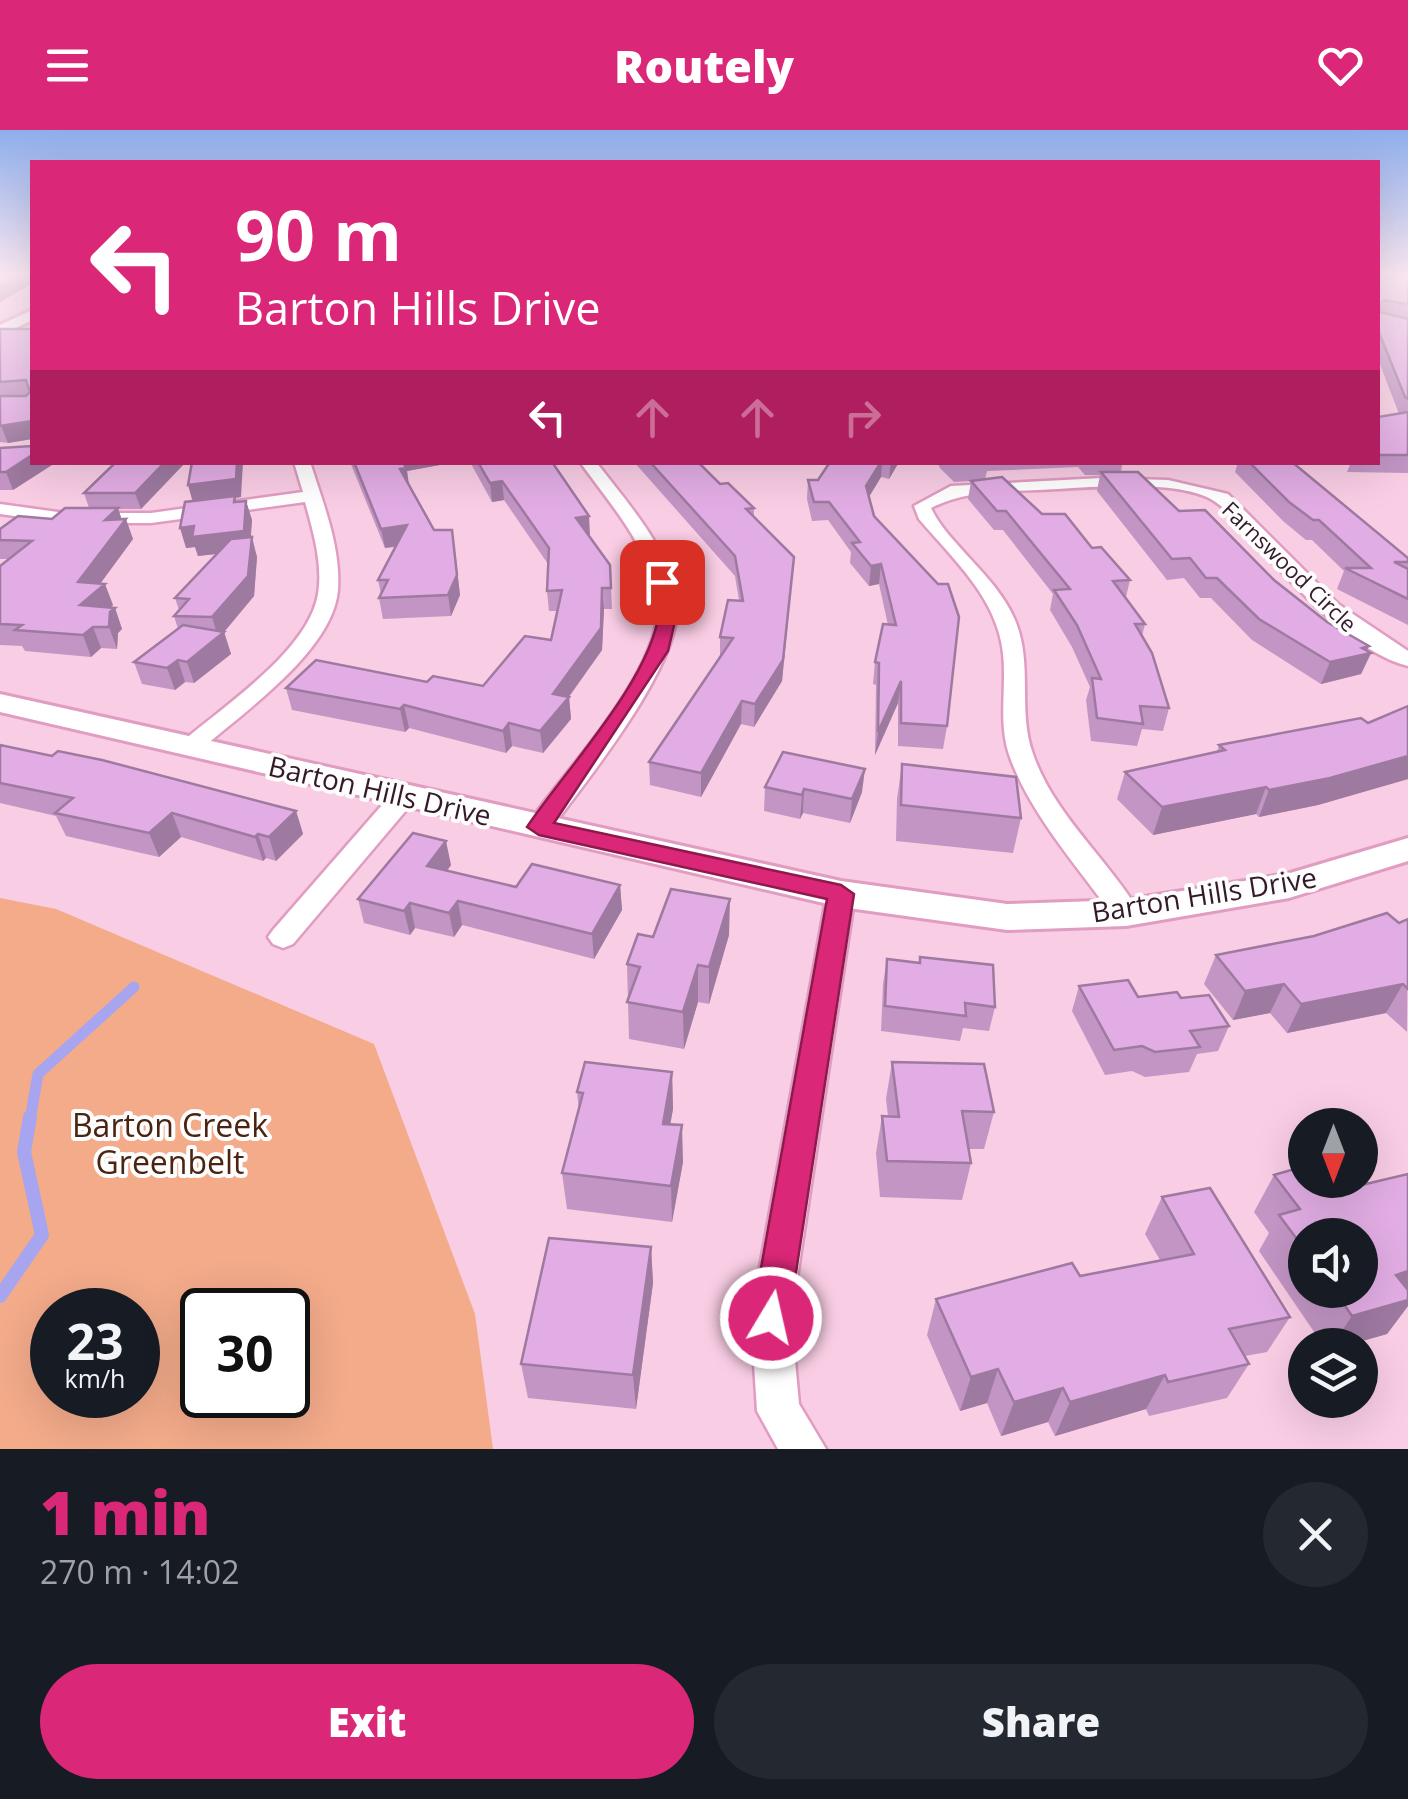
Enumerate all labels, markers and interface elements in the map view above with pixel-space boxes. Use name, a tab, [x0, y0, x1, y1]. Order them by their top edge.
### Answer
text: Routely	[614, 35, 794, 96]
icon: menu	[40, 38, 95, 93]
icon: heart	[1313, 38, 1368, 93]
text: 90 m	[235, 186, 402, 282]
icon: left	[70, 200, 200, 330]
text: Barton Hills Drive	[235, 277, 600, 338]
icon: left	[520, 390, 575, 445]
icon: ahead	[625, 390, 680, 445]
icon: ahead	[730, 390, 785, 445]
icon: right	[835, 390, 890, 445]
street label: Farnswood Circle	[1216, 494, 1364, 638]
pin	[620, 540, 705, 625]
icon: arrive	[635, 555, 690, 610]
street label: Barton Hills Drive	[265, 746, 495, 834]
street label: Barton Hills Drive	[1089, 857, 1319, 931]
park label: Barton Creek Greenbelt	[72, 1103, 268, 1183]
north arrow	[1288, 1108, 1378, 1198]
map controls	[1288, 1108, 1378, 1418]
button: sound	[1288, 1218, 1378, 1308]
position arrow	[719, 1266, 823, 1370]
speed limit sign: 30	[180, 1288, 310, 1418]
text: 23	[66, 1307, 124, 1375]
button: layers	[1288, 1328, 1378, 1418]
text: km/h	[65, 1361, 125, 1395]
text: 1 min	[40, 1471, 210, 1553]
button: close	[1263, 1482, 1368, 1587]
text: 270 m · 14:02	[40, 1550, 239, 1593]
button: Exit	[40, 1664, 694, 1779]
button: Share	[714, 1664, 1368, 1779]

